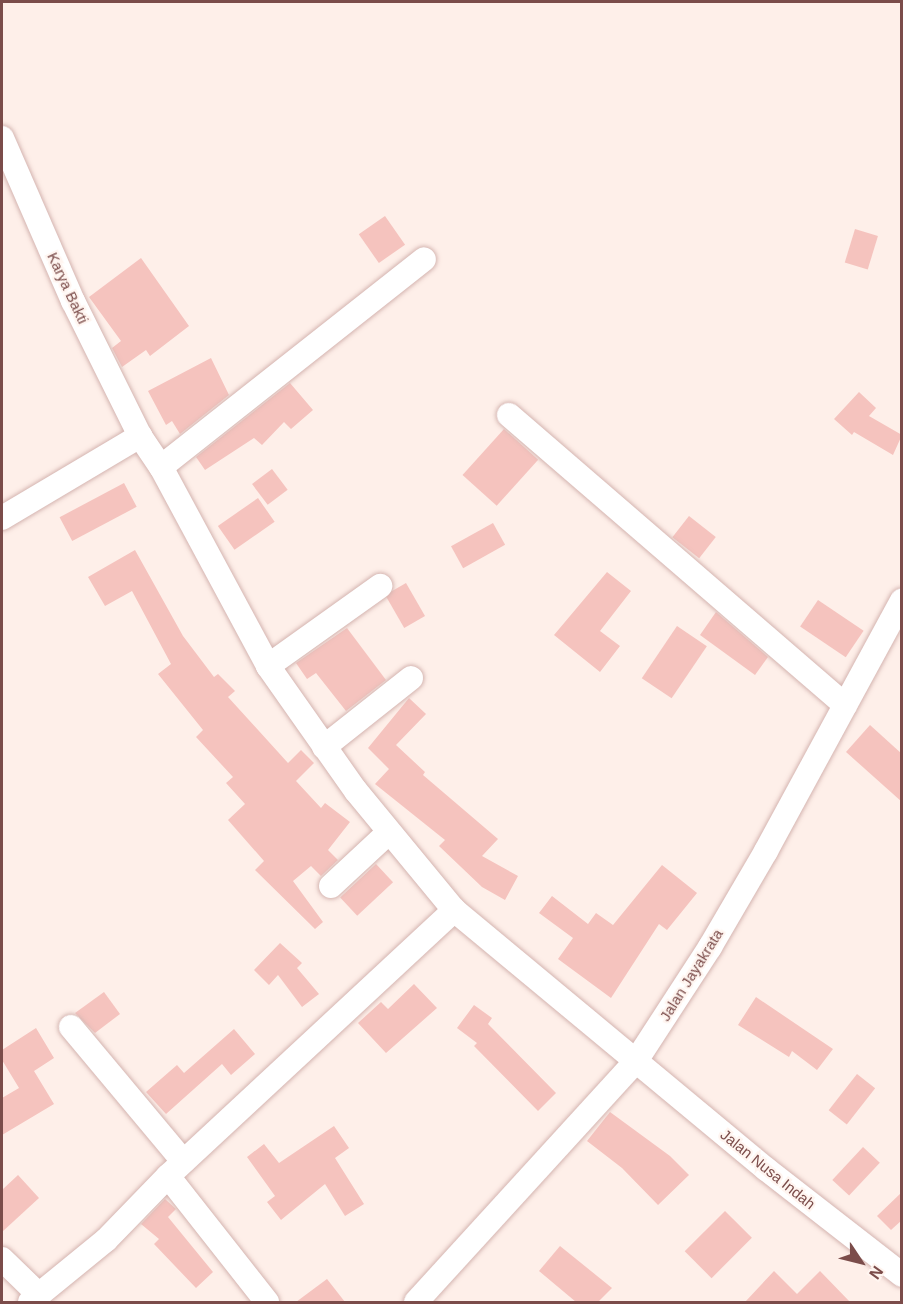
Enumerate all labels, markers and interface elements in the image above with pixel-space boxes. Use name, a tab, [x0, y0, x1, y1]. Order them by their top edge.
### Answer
street label: Karya Bakti	[44, 249, 92, 327]
street label: Jalan Jayakrata	[656, 926, 726, 1024]
street label: Jalan Nusa Indah	[717, 1125, 819, 1213]
north arrow	[831, 1232, 891, 1292]
text: N	[866, 1263, 886, 1282]

